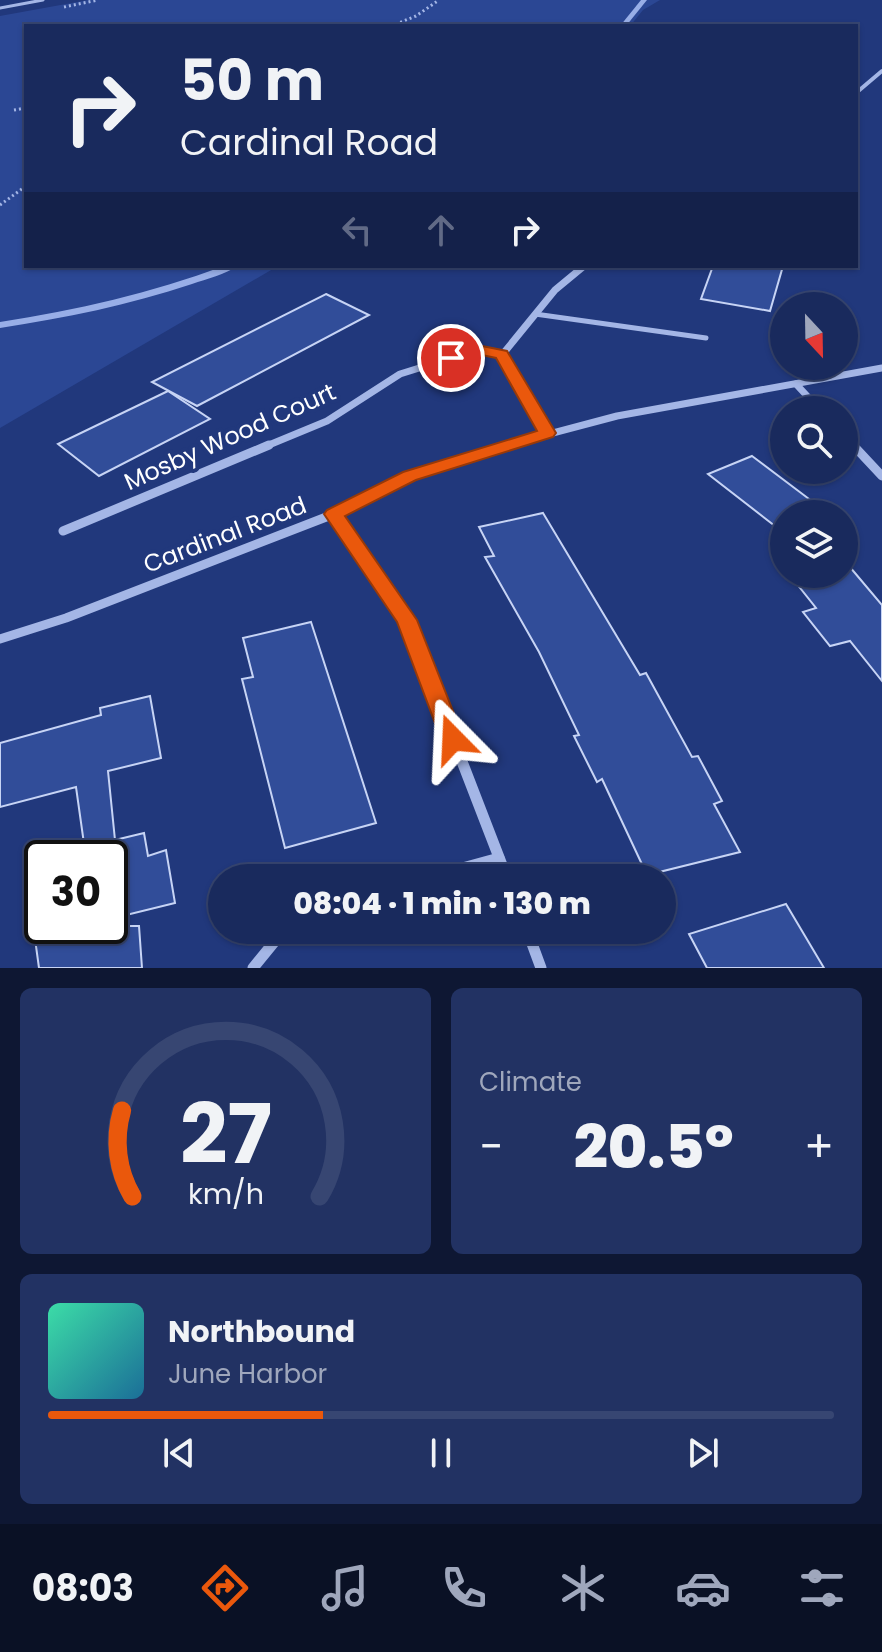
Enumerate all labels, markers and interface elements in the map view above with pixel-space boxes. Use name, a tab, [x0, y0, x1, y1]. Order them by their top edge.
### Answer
text: 50 m	[180, 41, 324, 120]
icon: right	[48, 56, 152, 160]
text: Cardinal Road	[180, 117, 438, 168]
icon: left	[335, 208, 379, 252]
icon: ahead	[419, 208, 463, 252]
icon: right	[503, 208, 547, 252]
north arrow	[770, 292, 858, 380]
map controls	[770, 292, 858, 588]
pin	[417, 324, 485, 392]
icon: arrive	[429, 336, 473, 380]
street label: Mosby Wood Court	[119, 375, 341, 498]
button: search	[770, 396, 858, 484]
street label: Cardinal Road	[139, 488, 311, 581]
button: layers	[770, 500, 858, 588]
position arrow	[411, 697, 495, 781]
speed limit sign: 30	[24, 840, 128, 944]
text: 08:04 · 1 min · 130 m	[293, 882, 591, 925]
text: Climate	[479, 1064, 582, 1100]
text: 27	[179, 1076, 272, 1192]
text: 20.5°	[574, 1105, 733, 1189]
text: −	[479, 1116, 503, 1177]
text: +	[804, 1116, 834, 1177]
text: km/h	[187, 1174, 264, 1214]
text: Northbound	[168, 1310, 355, 1353]
text: June Harbor	[168, 1356, 327, 1392]
icon: previous	[157, 1431, 201, 1475]
icon: pause	[419, 1431, 463, 1475]
icon: next	[681, 1431, 725, 1475]
icon: directions	[197, 1560, 253, 1616]
icon: music	[317, 1560, 373, 1616]
icon: phone	[436, 1560, 492, 1616]
icon: climate	[555, 1560, 611, 1616]
icon: car	[675, 1560, 731, 1616]
icon: filters	[794, 1560, 850, 1616]
text: 08:03	[32, 1563, 134, 1614]

